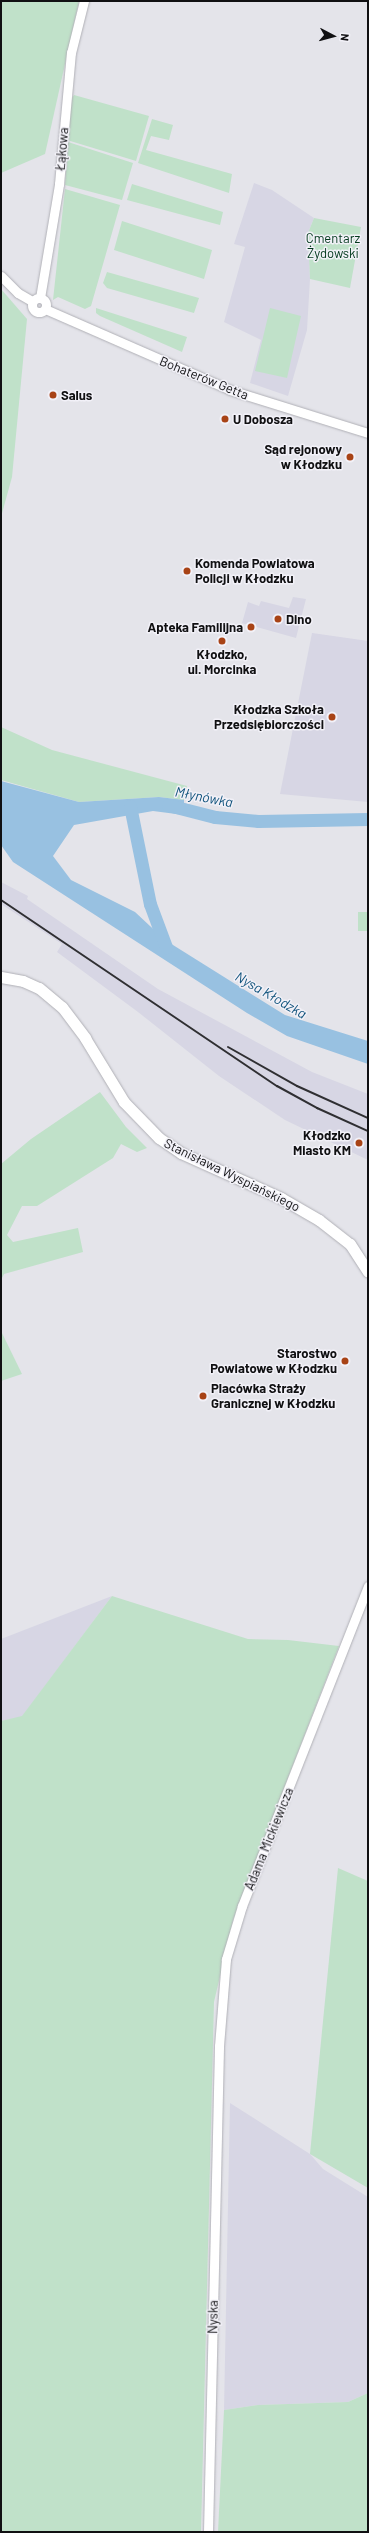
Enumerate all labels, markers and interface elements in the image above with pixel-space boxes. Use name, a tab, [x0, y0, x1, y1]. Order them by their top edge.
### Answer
north arrow	[313, 16, 353, 56]
text: N	[339, 33, 352, 42]
street label: Łąkowa	[52, 127, 72, 171]
park label: Cmentarz Żydowski	[306, 231, 360, 262]
street label: Bohaterów Getta	[157, 353, 251, 403]
place label: Salus	[61, 387, 92, 403]
marker: Salus	[48, 390, 58, 400]
place label: U Dobosza	[233, 411, 293, 427]
marker: U Dobosza	[220, 414, 230, 424]
place label: Sąd rejonowy w Kłodzku	[264, 442, 342, 473]
marker: Sąd rejonowy w Kłodzku	[345, 452, 355, 462]
place label: Komenda Powiatowa Policji w Kłodzku	[195, 556, 315, 587]
marker: Komenda Powiatowa Policji w Kłodzku	[182, 566, 192, 576]
place label: Dino	[286, 611, 312, 627]
marker: Dino	[273, 614, 283, 624]
place label: Apteka Familijna	[147, 619, 243, 635]
marker: Apteka Familijna	[246, 622, 256, 632]
marker: Kłodzko, ul. Morcinka	[217, 636, 227, 646]
place label: Kłodzko, ul. Morcinka	[188, 647, 256, 678]
place label: Kłodzka Szkoła Przedsiębiorczości	[214, 702, 324, 733]
marker: Kłodzka Szkoła Przedsiębiorczości	[327, 712, 337, 722]
water label: Młynówka	[174, 783, 234, 811]
water label: Nysa Kłodzka	[232, 968, 310, 1022]
place label: Kłodzko Miasto KM	[293, 1128, 351, 1159]
street label: Stanisława Wyspiańskiego	[161, 1135, 303, 1215]
marker: Kłodzko Miasto KM	[354, 1138, 364, 1148]
place label: Starostwo Powiatowe w Kłodzku	[210, 1346, 337, 1377]
marker: Starostwo Powiatowe w Kłodzku	[340, 1356, 350, 1366]
place label: Placówka Straży Granicznej w Kłodzku	[211, 1381, 335, 1412]
marker: Placówka Straży Granicznej w Kłodzku	[198, 1391, 208, 1401]
street label: Adama Mickiewicza	[241, 1785, 297, 1893]
street label: Nyska	[205, 2300, 221, 2334]

